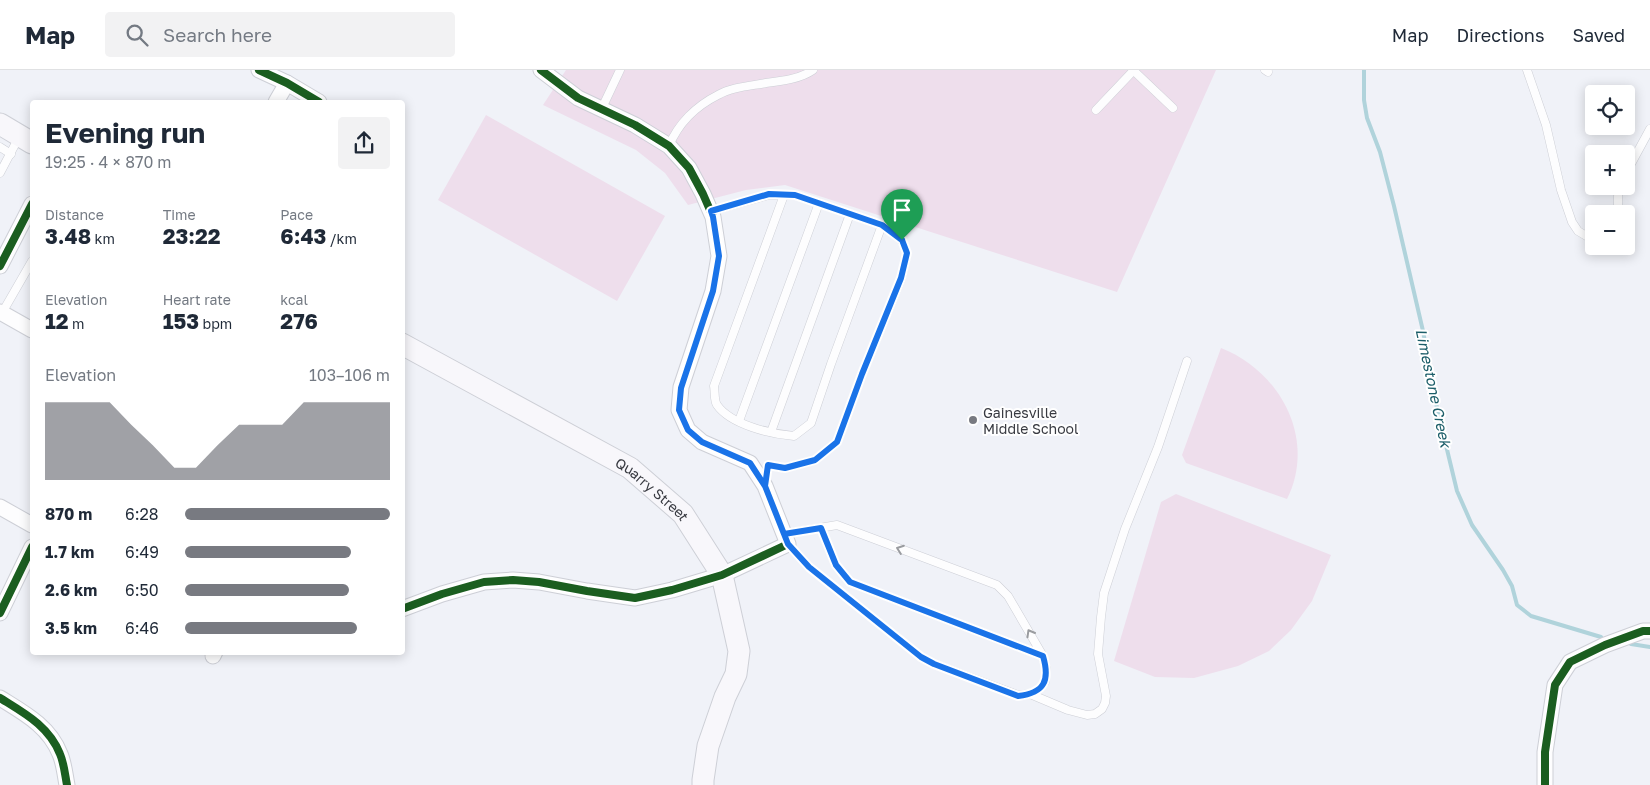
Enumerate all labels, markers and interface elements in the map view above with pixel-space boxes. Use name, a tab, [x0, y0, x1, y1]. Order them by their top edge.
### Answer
search box	[105, 12, 455, 57]
text: Map	[25, 20, 75, 49]
icon: search	[123, 21, 151, 49]
text: Search here	[163, 23, 272, 46]
text: Map	[1392, 24, 1428, 46]
text: Directions	[1456, 24, 1544, 46]
text: Saved	[1572, 24, 1625, 46]
map controls	[1585, 85, 1635, 255]
button: locate	[1585, 85, 1635, 135]
text: Evening run	[45, 116, 205, 149]
button: share	[338, 117, 390, 169]
button: +	[1585, 145, 1635, 195]
text: 19:25 · 4 × 870 m	[45, 152, 171, 172]
pin	[881, 189, 923, 240]
icon: arrive	[888, 196, 916, 224]
button: −	[1585, 205, 1635, 255]
text: Distance	[45, 206, 104, 223]
text: Time	[163, 206, 196, 223]
text: Pace	[280, 206, 313, 223]
text: 3.48	[45, 223, 91, 249]
text: 23:22	[163, 223, 221, 249]
text: 6:43	[280, 223, 326, 249]
text: km	[91, 230, 115, 247]
text: /km	[326, 230, 357, 247]
text: Elevation	[45, 291, 107, 308]
text: Heart rate	[163, 291, 231, 308]
text: kcal	[280, 291, 308, 308]
text: 12	[45, 308, 69, 334]
text: 153	[163, 308, 199, 334]
text: 276	[280, 308, 318, 334]
text: m	[69, 315, 85, 332]
text: bpm	[199, 315, 232, 332]
water label: Limestone Creek	[1413, 327, 1456, 451]
text: Elevation	[45, 365, 116, 385]
text: 103–106 m	[309, 365, 390, 385]
place label: Gainesville Middle School	[983, 404, 1078, 437]
marker: Gainesville Middle School	[967, 414, 979, 426]
street label: Quarry Street	[613, 453, 693, 523]
text: 870 m	[45, 504, 92, 524]
text: 6:28	[125, 504, 159, 524]
text: 1.7 km	[45, 542, 94, 562]
text: 6:49	[125, 542, 159, 562]
one-way arrow	[896, 545, 904, 555]
text: 2.6 km	[45, 580, 97, 600]
text: 6:50	[125, 580, 159, 600]
text: 3.5 km	[45, 618, 97, 638]
text: 6:46	[125, 618, 159, 638]
one-way arrow	[1026, 630, 1036, 639]

